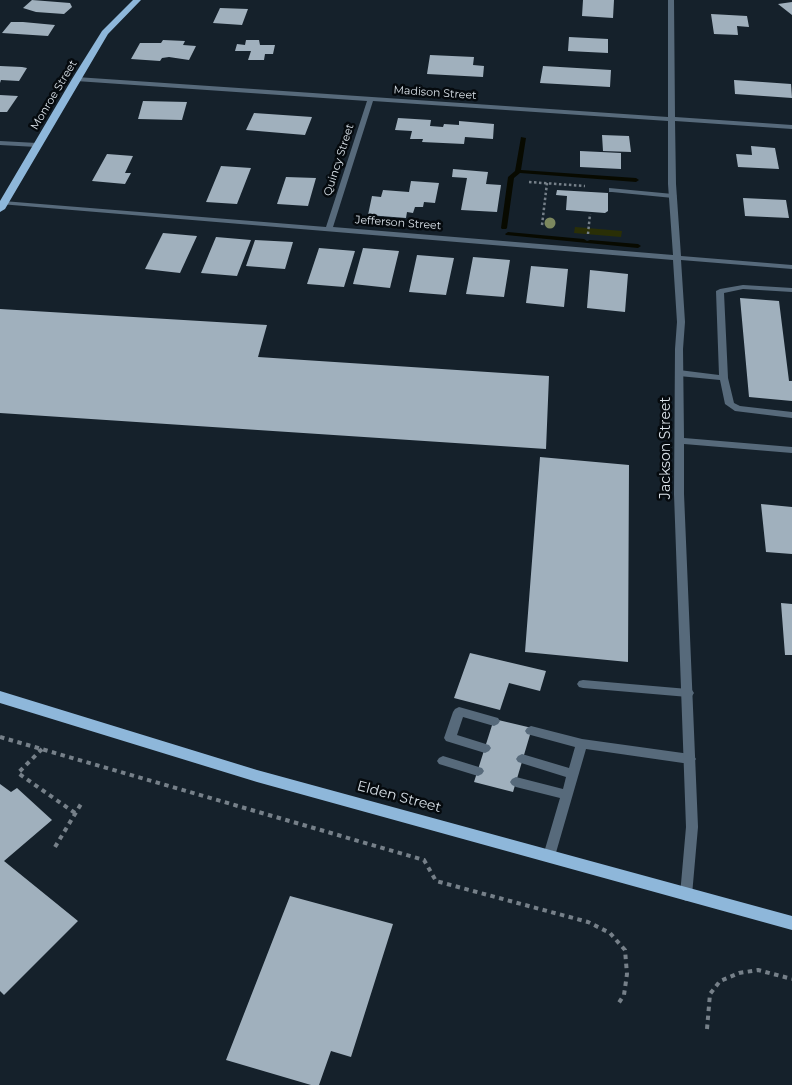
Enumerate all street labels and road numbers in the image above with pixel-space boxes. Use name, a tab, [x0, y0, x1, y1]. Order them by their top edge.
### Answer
street label: Monroe Street	[28, 58, 80, 132]
street label: Madison Street	[393, 84, 477, 102]
street label: Quincy Street	[321, 122, 357, 198]
street label: Jefferson Street	[354, 213, 442, 233]
street label: Jackson Street	[658, 397, 674, 499]
street label: Elden Street	[355, 778, 443, 816]

